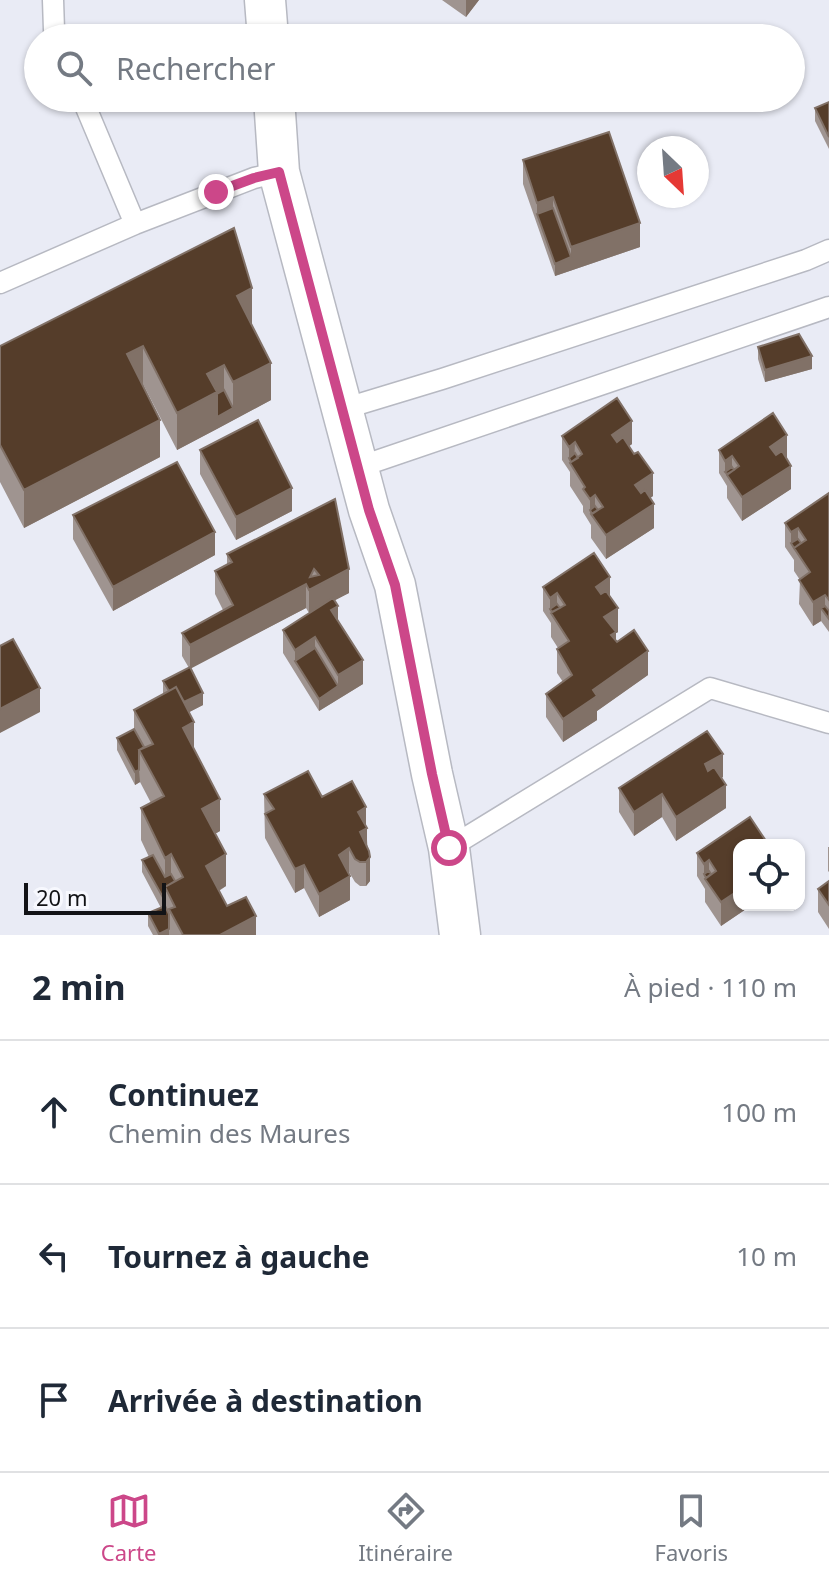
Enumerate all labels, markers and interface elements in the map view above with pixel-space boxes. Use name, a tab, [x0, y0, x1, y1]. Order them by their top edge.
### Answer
search box	[24, 24, 805, 112]
icon: search	[52, 46, 96, 90]
text: Rechercher	[116, 48, 275, 89]
north arrow	[637, 136, 709, 208]
route end	[198, 174, 234, 210]
route start	[431, 830, 467, 866]
map controls	[733, 839, 805, 911]
button: locate	[733, 839, 805, 911]
scale bar	[24, 879, 166, 915]
text: 20 m	[36, 882, 87, 912]
text: 2 min	[32, 964, 126, 1010]
text: À pied · 110 m	[624, 969, 797, 1005]
text: Continuez	[108, 1074, 259, 1115]
icon: ahead	[32, 1090, 76, 1134]
text: 100 m	[721, 1094, 797, 1130]
text: Chemin des Maures	[108, 1115, 350, 1151]
icon: left	[32, 1234, 76, 1278]
text: Tournez à gauche	[108, 1236, 370, 1277]
text: 10 m	[736, 1238, 797, 1274]
icon: arrive	[32, 1378, 76, 1422]
text: Arrivée à destination	[108, 1380, 423, 1421]
tab: Carte	[101, 1489, 157, 1567]
tab: Itinéraire	[358, 1489, 453, 1567]
tab: Favoris	[655, 1489, 728, 1567]

